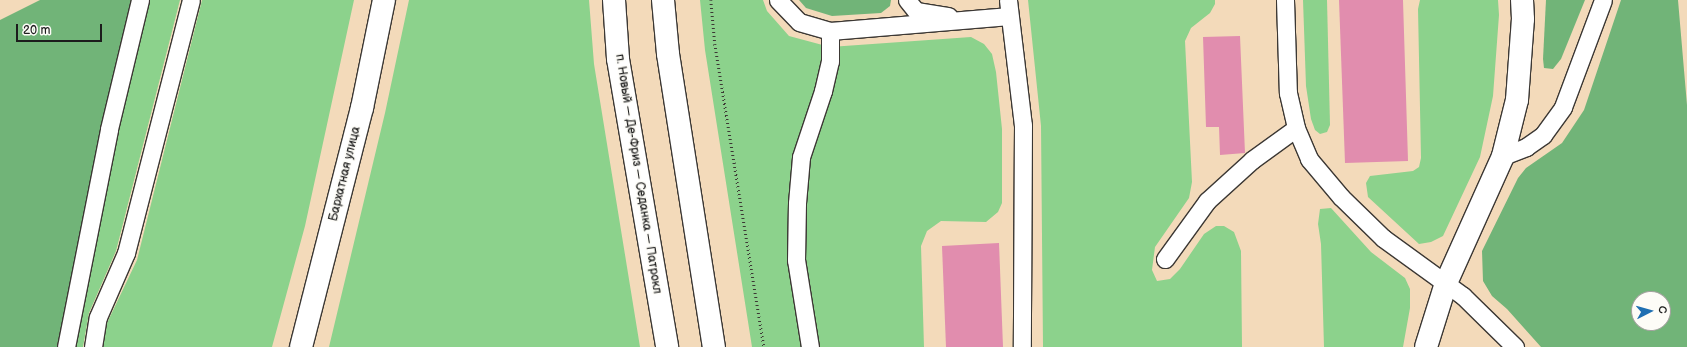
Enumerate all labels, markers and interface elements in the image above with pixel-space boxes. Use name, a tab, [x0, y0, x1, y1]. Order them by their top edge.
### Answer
scale bar	[18, 16, 104, 42]
text: 20 m	[23, 23, 50, 38]
street label: п. Новый — Де-Фриз — Седанка — Патрокл	[612, 52, 664, 296]
street label: Бархатная улица	[326, 125, 364, 223]
north arrow	[1631, 291, 1671, 331]
text: С	[1656, 305, 1669, 314]

